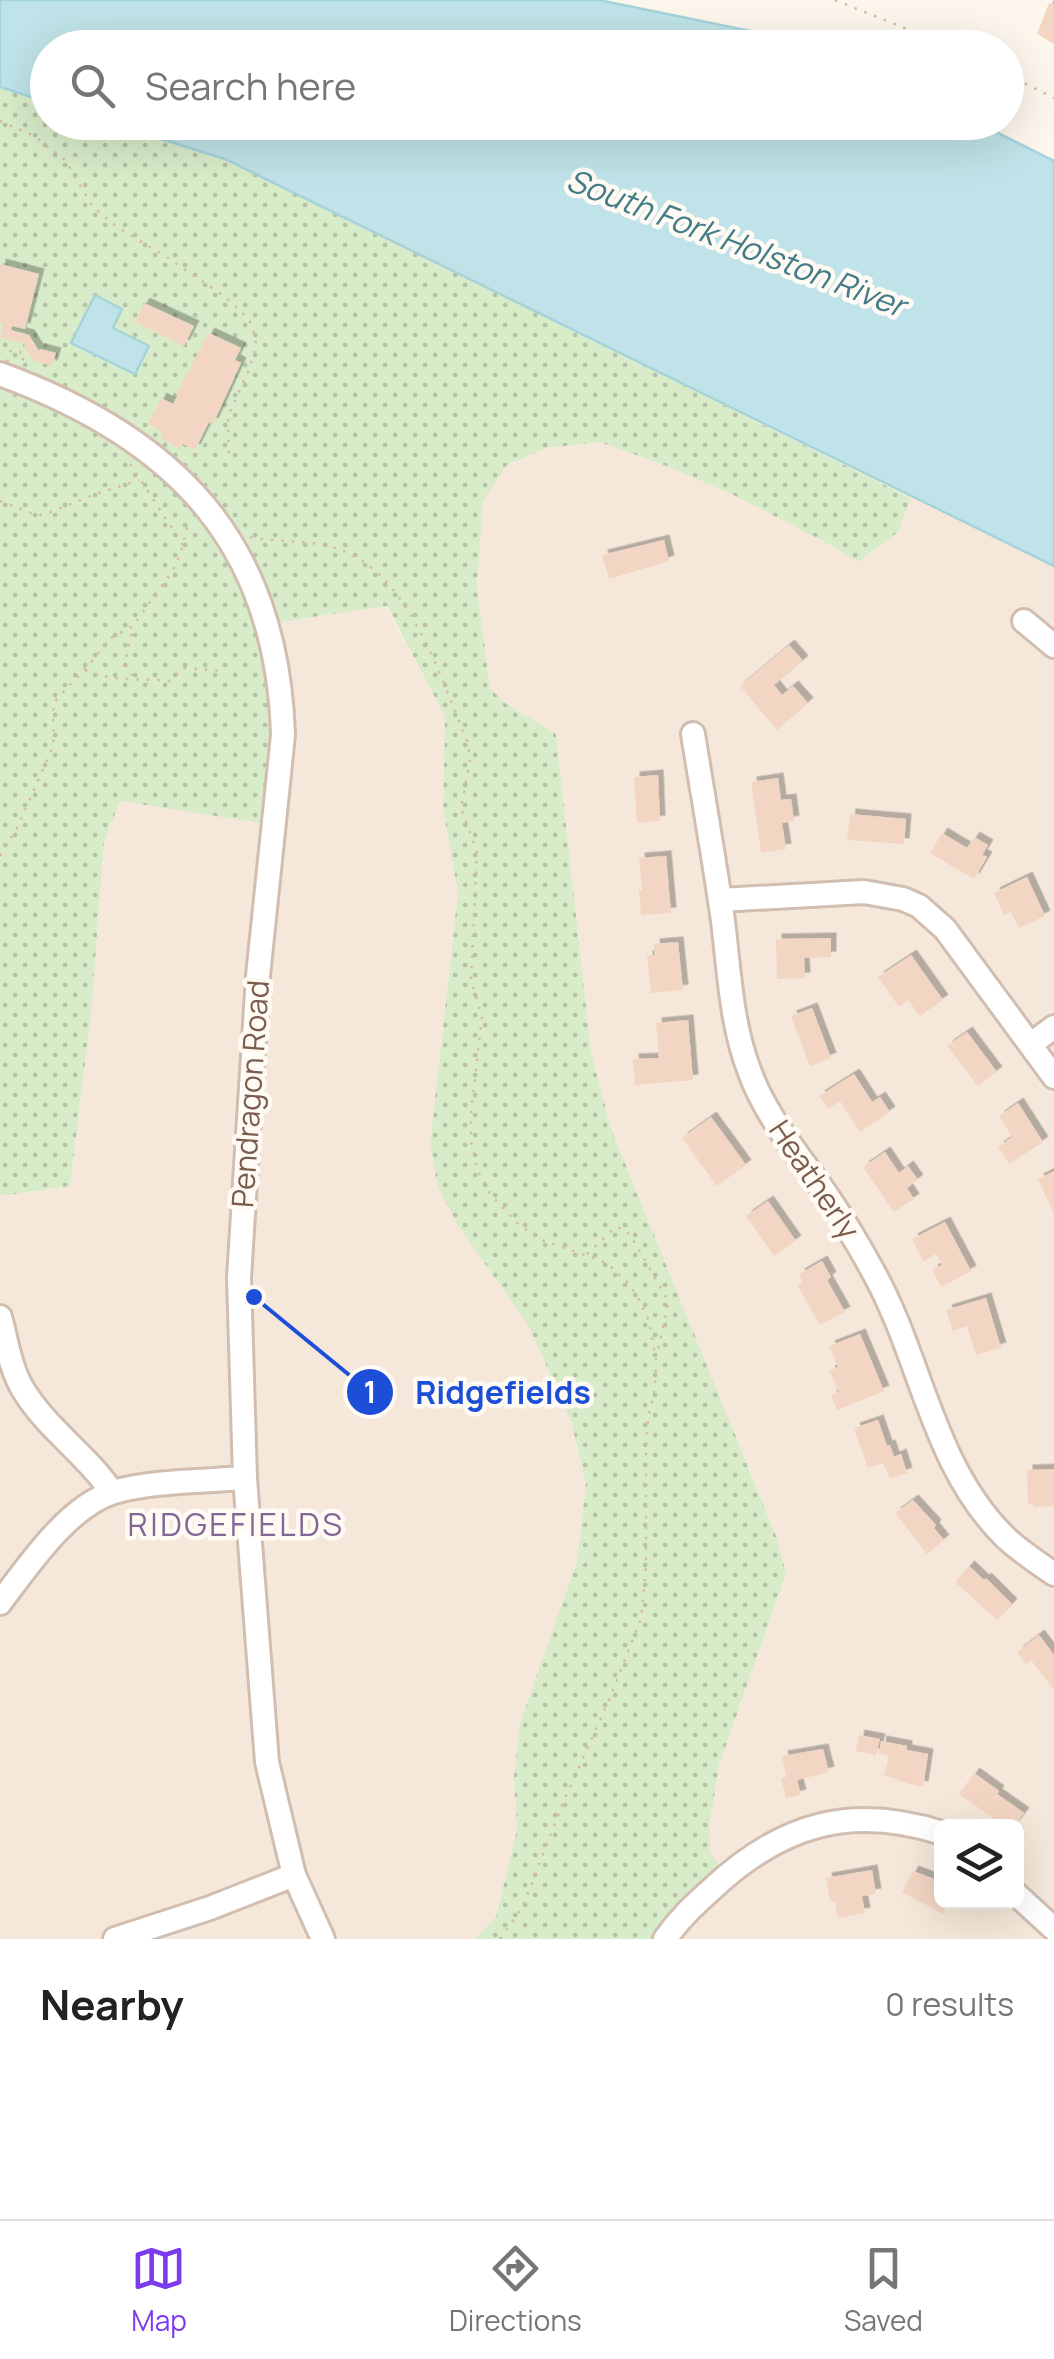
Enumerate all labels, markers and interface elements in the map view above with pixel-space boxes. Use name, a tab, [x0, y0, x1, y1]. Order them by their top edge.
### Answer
search box	[30, 30, 1024, 140]
icon: search	[65, 58, 120, 113]
text: Search here	[145, 59, 356, 111]
water label: South Fork Holston River	[561, 157, 916, 329]
street label: Pendragon Road	[221, 979, 278, 1209]
street label: Heatherly	[760, 1112, 870, 1247]
callout: Ridgefields	[345, 1361, 610, 1423]
text: Ridgefields	[415, 1370, 591, 1414]
text: 1	[363, 1371, 377, 1412]
district label: RIDGEFIELDS	[128, 1502, 344, 1546]
map controls	[934, 1819, 1024, 1909]
button: layers	[934, 1819, 1024, 1909]
text: Nearby	[40, 1975, 184, 2033]
text: 0 results	[885, 1982, 1014, 2026]
tab: Map	[131, 2241, 187, 2339]
tab: Directions	[449, 2241, 582, 2339]
tab: Saved	[844, 2241, 923, 2339]

